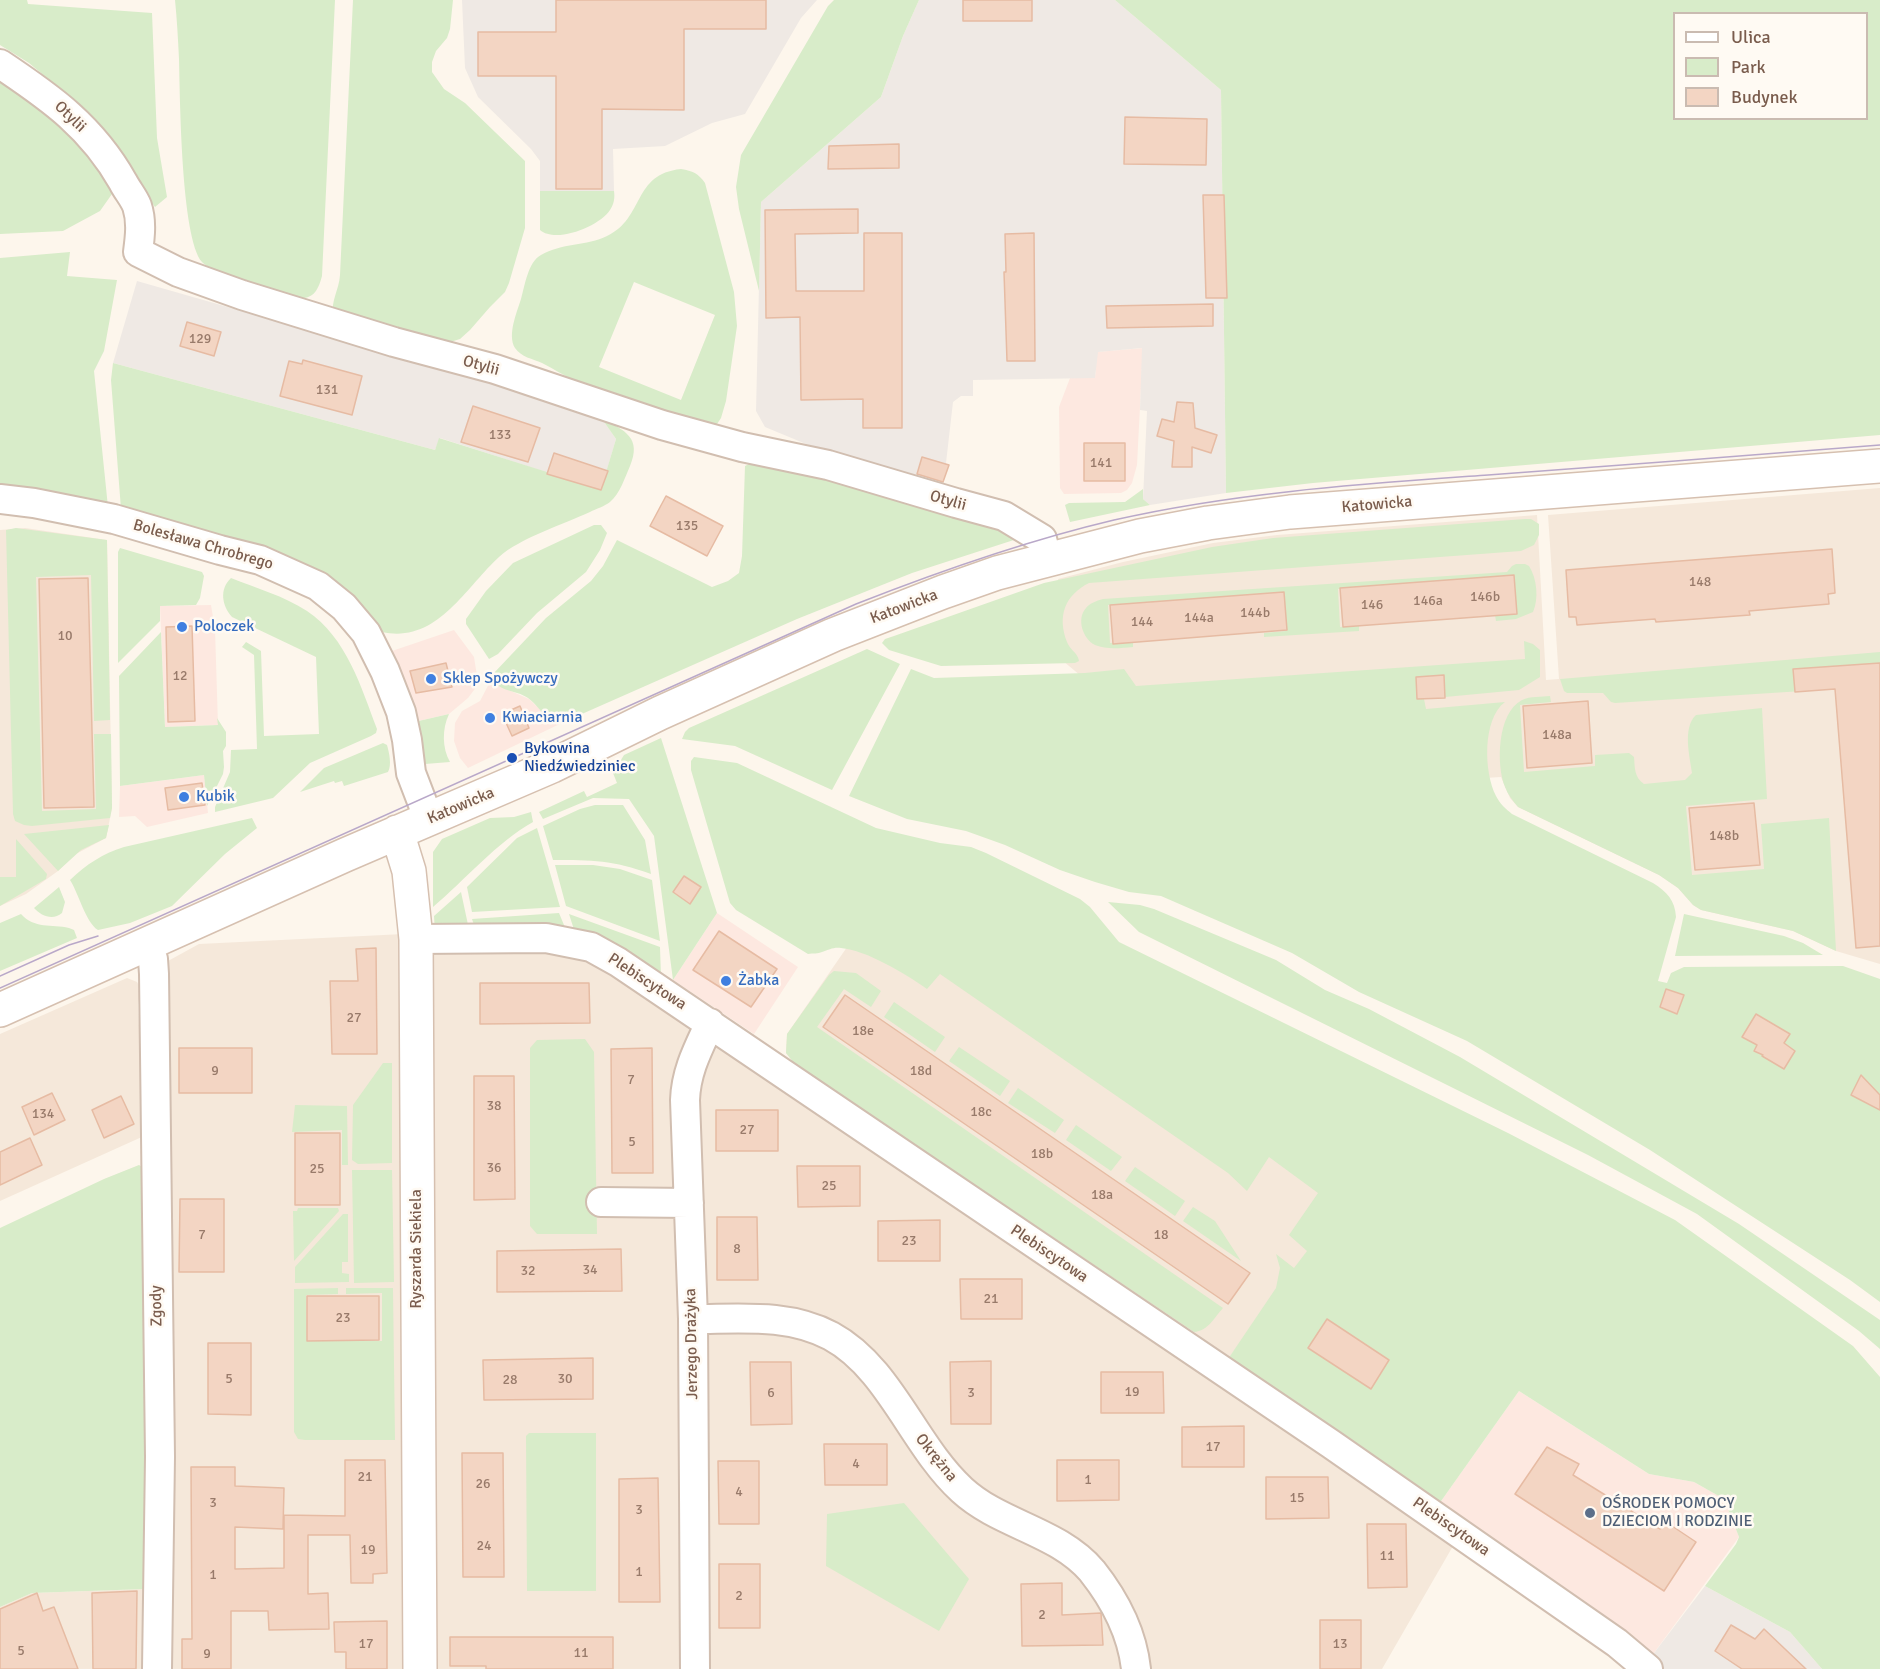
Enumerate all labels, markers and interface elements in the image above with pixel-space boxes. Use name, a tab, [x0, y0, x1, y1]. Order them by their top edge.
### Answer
legend	[1673, 12, 1868, 120]
text: Ulica	[1731, 26, 1771, 48]
text: Park	[1731, 56, 1766, 78]
text: Budynek	[1731, 86, 1798, 108]
street label: Otylii	[50, 97, 90, 137]
house number: 129	[189, 331, 211, 347]
street label: Otylii	[461, 352, 501, 380]
house number: 131	[316, 382, 338, 398]
house number: 133	[489, 427, 511, 443]
house number: 141	[1090, 455, 1112, 471]
street label: Otylii	[928, 487, 968, 515]
street label: Katowicka	[1341, 492, 1413, 518]
street label: Bolesława Chrobrego	[131, 516, 275, 574]
house number: 135	[676, 518, 698, 534]
house number: 148	[1689, 574, 1711, 590]
street label: Katowicka	[867, 585, 941, 629]
house number: 146b	[1470, 589, 1500, 605]
house number: 146a	[1413, 593, 1443, 609]
house number: 146	[1361, 597, 1383, 613]
house number: 144b	[1240, 605, 1270, 621]
house number: 144a	[1184, 610, 1214, 626]
house number: 144	[1131, 614, 1153, 630]
place label: Poloczek	[194, 617, 254, 637]
marker: Poloczek	[175, 620, 189, 634]
house number: 10	[57, 628, 73, 644]
house number: 12	[172, 668, 188, 684]
place label: Sklep Spożywczy	[443, 669, 558, 689]
marker: Sklep Spożywczy	[424, 672, 438, 686]
place label: Kwiaciarnia	[502, 708, 583, 728]
marker: Kwiaciarnia	[483, 711, 497, 725]
house number: 148a	[1542, 727, 1572, 743]
place label: Bykowina Niedźwiedziniec	[524, 739, 636, 777]
marker: Bykowina Niedźwiedziniec	[505, 751, 519, 765]
street label: Katowicka	[425, 783, 497, 829]
place label: Kubik	[196, 787, 235, 807]
marker: Kubik	[177, 790, 191, 804]
house number: 148b	[1709, 828, 1739, 844]
street label: Plebiscytowa	[604, 950, 690, 1014]
place label: Żabka	[738, 971, 779, 991]
marker: Żabka	[719, 974, 733, 988]
house number: 27	[346, 1010, 362, 1026]
house number: 18e	[852, 1023, 874, 1039]
house number: 9	[211, 1063, 219, 1079]
house number: 18d	[910, 1063, 932, 1079]
house number: 7	[627, 1072, 635, 1088]
house number: 38	[486, 1098, 502, 1114]
house number: 18c	[970, 1104, 992, 1120]
house number: 134	[32, 1106, 54, 1122]
house number: 27	[739, 1122, 755, 1138]
house number: 5	[628, 1134, 636, 1150]
house number: 18b	[1031, 1146, 1053, 1162]
house number: 36	[486, 1160, 502, 1176]
house number: 25	[309, 1161, 325, 1177]
house number: 25	[821, 1178, 837, 1194]
house number: 18a	[1091, 1187, 1113, 1203]
street label: Ryszarda Siekiela	[407, 1189, 427, 1309]
street label: Plebiscytowa	[1006, 1221, 1092, 1287]
house number: 7	[198, 1227, 206, 1243]
house number: 18	[1153, 1227, 1169, 1243]
house number: 23	[901, 1233, 917, 1249]
house number: 8	[733, 1241, 741, 1257]
house number: 34	[582, 1262, 598, 1278]
house number: 32	[520, 1263, 536, 1279]
street label: Zgody	[147, 1285, 167, 1327]
street label: Jerzego Drażyka	[681, 1288, 703, 1400]
house number: 21	[983, 1291, 999, 1307]
house number: 23	[335, 1310, 351, 1326]
house number: 5	[225, 1371, 233, 1387]
house number: 30	[557, 1371, 573, 1387]
house number: 28	[502, 1372, 518, 1388]
house number: 19	[1124, 1384, 1140, 1400]
house number: 6	[767, 1385, 775, 1401]
house number: 3	[967, 1385, 975, 1401]
street label: Okrężna	[911, 1430, 961, 1486]
house number: 17	[1205, 1439, 1221, 1455]
house number: 4	[852, 1456, 860, 1472]
house number: 21	[357, 1469, 373, 1485]
house number: 1	[1084, 1472, 1092, 1488]
house number: 26	[475, 1476, 491, 1492]
house number: 4	[735, 1484, 743, 1500]
house number: 15	[1289, 1490, 1305, 1506]
street label: Plebiscytowa	[1409, 1493, 1493, 1561]
place label: OŚRODEK POMOCY DZIECIOM I RODZINIE	[1602, 1494, 1753, 1532]
house number: 3	[209, 1495, 217, 1511]
house number: 3	[635, 1502, 643, 1518]
marker: OŚRODEK POMOCY DZIECIOM I RODZINIE	[1583, 1506, 1597, 1520]
house number: 24	[476, 1538, 492, 1554]
house number: 19	[360, 1542, 376, 1558]
house number: 11	[1379, 1548, 1395, 1564]
house number: 1	[635, 1564, 643, 1580]
house number: 1	[209, 1567, 217, 1583]
house number: 2	[735, 1588, 743, 1604]
house number: 2	[1038, 1607, 1046, 1623]
house number: 17	[358, 1636, 374, 1652]
house number: 13	[1332, 1636, 1348, 1652]
house number: 5	[17, 1643, 25, 1659]
house number: 11	[573, 1645, 589, 1661]
house number: 9	[203, 1646, 211, 1662]

